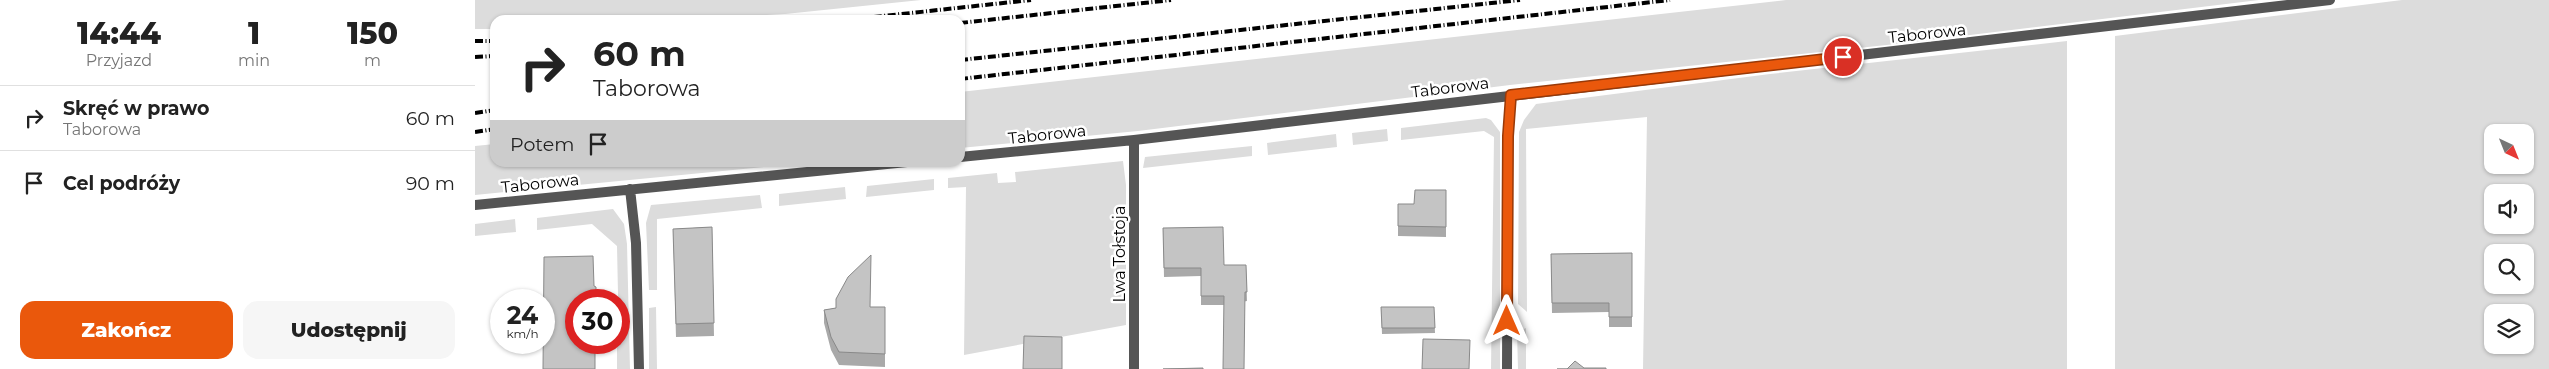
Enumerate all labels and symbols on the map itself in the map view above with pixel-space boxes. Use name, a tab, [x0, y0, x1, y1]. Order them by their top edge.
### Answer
street label: Taborowa	[1887, 20, 1967, 47]
pin	[1822, 36, 1864, 78]
street label: Taborowa	[1410, 73, 1490, 102]
street label: Taborowa	[1007, 121, 1087, 148]
north arrow	[2484, 124, 2534, 174]
street label: Taborowa	[500, 170, 580, 197]
street label: Lwa Tołstoja	[1110, 206, 1129, 302]
speed limit sign: 30	[565, 289, 630, 354]
position arrow	[1480, 294, 1532, 346]

